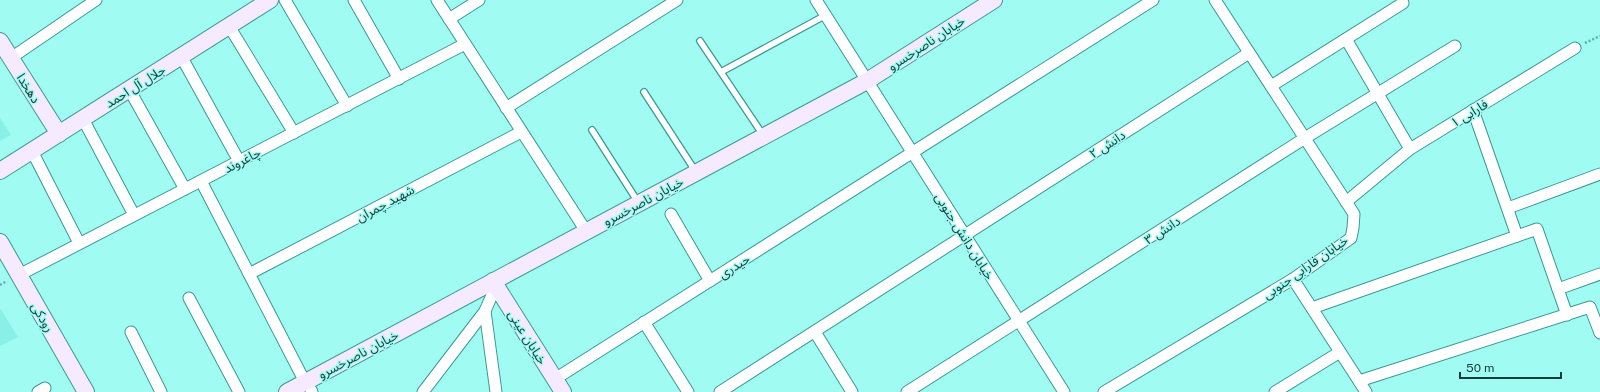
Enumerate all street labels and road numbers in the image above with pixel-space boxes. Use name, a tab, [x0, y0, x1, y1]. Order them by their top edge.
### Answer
street label: خیابان ناصرخسرو	[885, 13, 968, 75]
street label: جلال آل احمد	[102, 62, 169, 112]
street label: دهخدا	[14, 71, 43, 106]
street label: فارابی ۱	[1448, 96, 1491, 131]
street label: دانش ۲	[1086, 127, 1129, 162]
street label: چاغروند	[221, 145, 264, 178]
street label: خیابان ناصرخسرو	[600, 174, 687, 230]
street label: شهید چمران	[354, 182, 418, 227]
street label: خیابان دانش جنوبی	[931, 190, 997, 283]
street label: دانش ۳	[1141, 213, 1184, 248]
street label: خیابان فارابی جنوبی	[1260, 232, 1352, 303]
street label: حیدری	[716, 251, 754, 283]
street label: رودکی	[27, 300, 57, 335]
street label: خیابان عینی	[504, 307, 550, 368]
street label: خیابان ناصرخسرو	[315, 327, 402, 383]

